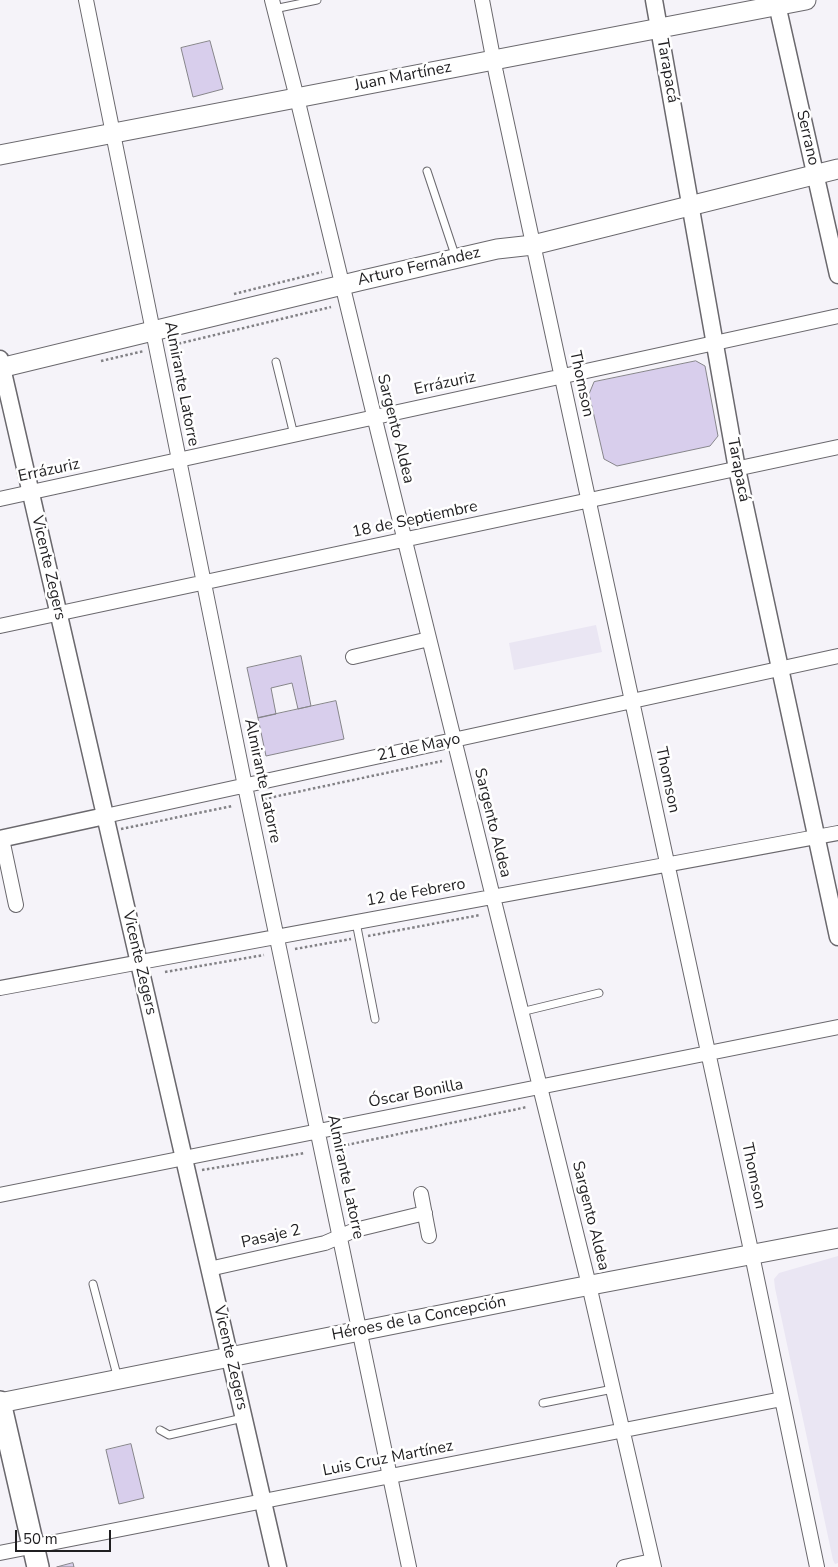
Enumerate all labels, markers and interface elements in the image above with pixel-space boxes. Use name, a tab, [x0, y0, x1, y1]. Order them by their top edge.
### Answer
street label: Tarapacá	[652, 37, 682, 105]
street label: Juan Martínez	[353, 58, 453, 96]
street label: Serrano	[791, 108, 823, 168]
street label: Arturo Fernández	[356, 244, 482, 290]
street label: Almirante Latorre	[159, 320, 203, 448]
street label: Thomson	[565, 349, 597, 419]
street label: Errázuriz	[412, 368, 478, 400]
street label: Sargento Aldea	[372, 372, 418, 486]
street label: Tarapacá	[722, 436, 754, 504]
street label: Errázuriz	[16, 455, 82, 487]
street label: 18 de Septiembre	[350, 497, 480, 543]
street label: Vicente Zegers	[27, 514, 69, 622]
street label: Almirante Latorre	[239, 717, 285, 845]
street label: 21 de Mayo	[376, 730, 462, 766]
street label: Thomson	[651, 745, 683, 815]
street label: Sargento Aldea	[469, 766, 515, 880]
street label: 12 de Febrero	[365, 875, 467, 911]
street label: Vicente Zegers	[118, 909, 160, 1017]
street label: Óscar Bonilla	[367, 1075, 465, 1113]
street label: Almirante Latorre	[322, 1113, 368, 1241]
street label: Thomson	[737, 1141, 769, 1211]
street label: Sargento Aldea	[567, 1159, 613, 1273]
street label: Pasaje 2	[239, 1221, 303, 1253]
street label: Héroes de la Concepción	[330, 1293, 508, 1345]
street label: Vicente Zegers	[209, 1304, 251, 1412]
street label: Luis Cruz Martínez	[321, 1437, 455, 1481]
scale bar	[18, 1520, 114, 1552]
text: 50 m	[23, 1529, 58, 1549]

